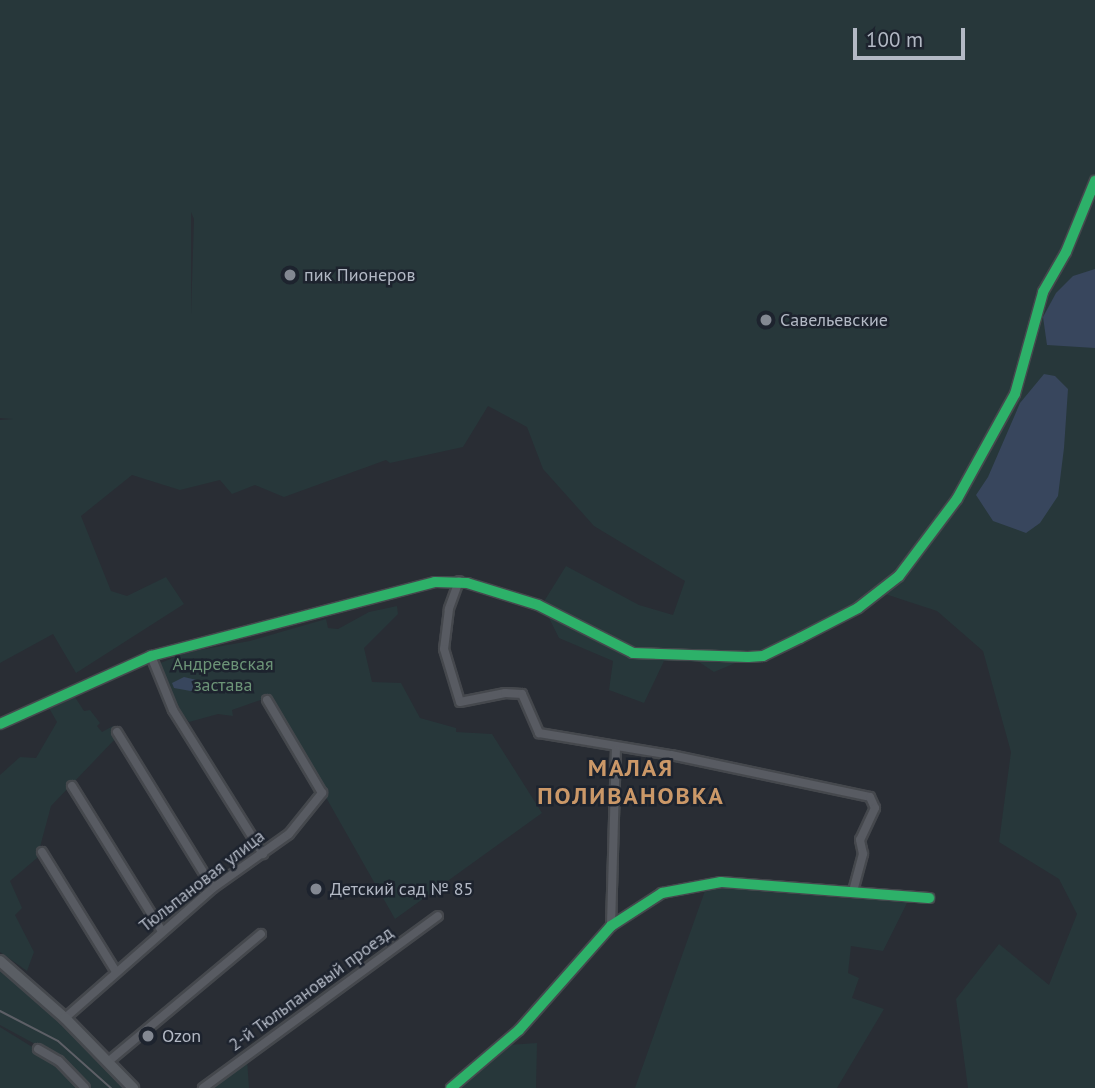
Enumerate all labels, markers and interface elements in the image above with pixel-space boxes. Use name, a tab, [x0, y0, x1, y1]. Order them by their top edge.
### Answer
scale bar	[857, 14, 969, 58]
text: 100 m	[866, 26, 923, 53]
place label: пик Пионеров	[304, 264, 415, 286]
marker: пик Пионеров	[282, 267, 298, 283]
place label: Савельевские	[780, 309, 888, 331]
marker: Савельевские	[758, 312, 774, 328]
park label: Андреевская застава	[173, 654, 273, 696]
district label: МАЛАЯ ПОЛИВАНОВКА	[539, 754, 723, 810]
street label: Тюльпановая улица	[135, 825, 269, 937]
place label: Детский сад № 85	[330, 878, 473, 900]
marker: Детский сад № 85	[308, 881, 324, 897]
street label: 2-й Тюльпановый проезд	[224, 922, 398, 1056]
place label: Ozon	[162, 1025, 201, 1047]
marker: Ozon	[140, 1028, 156, 1044]

